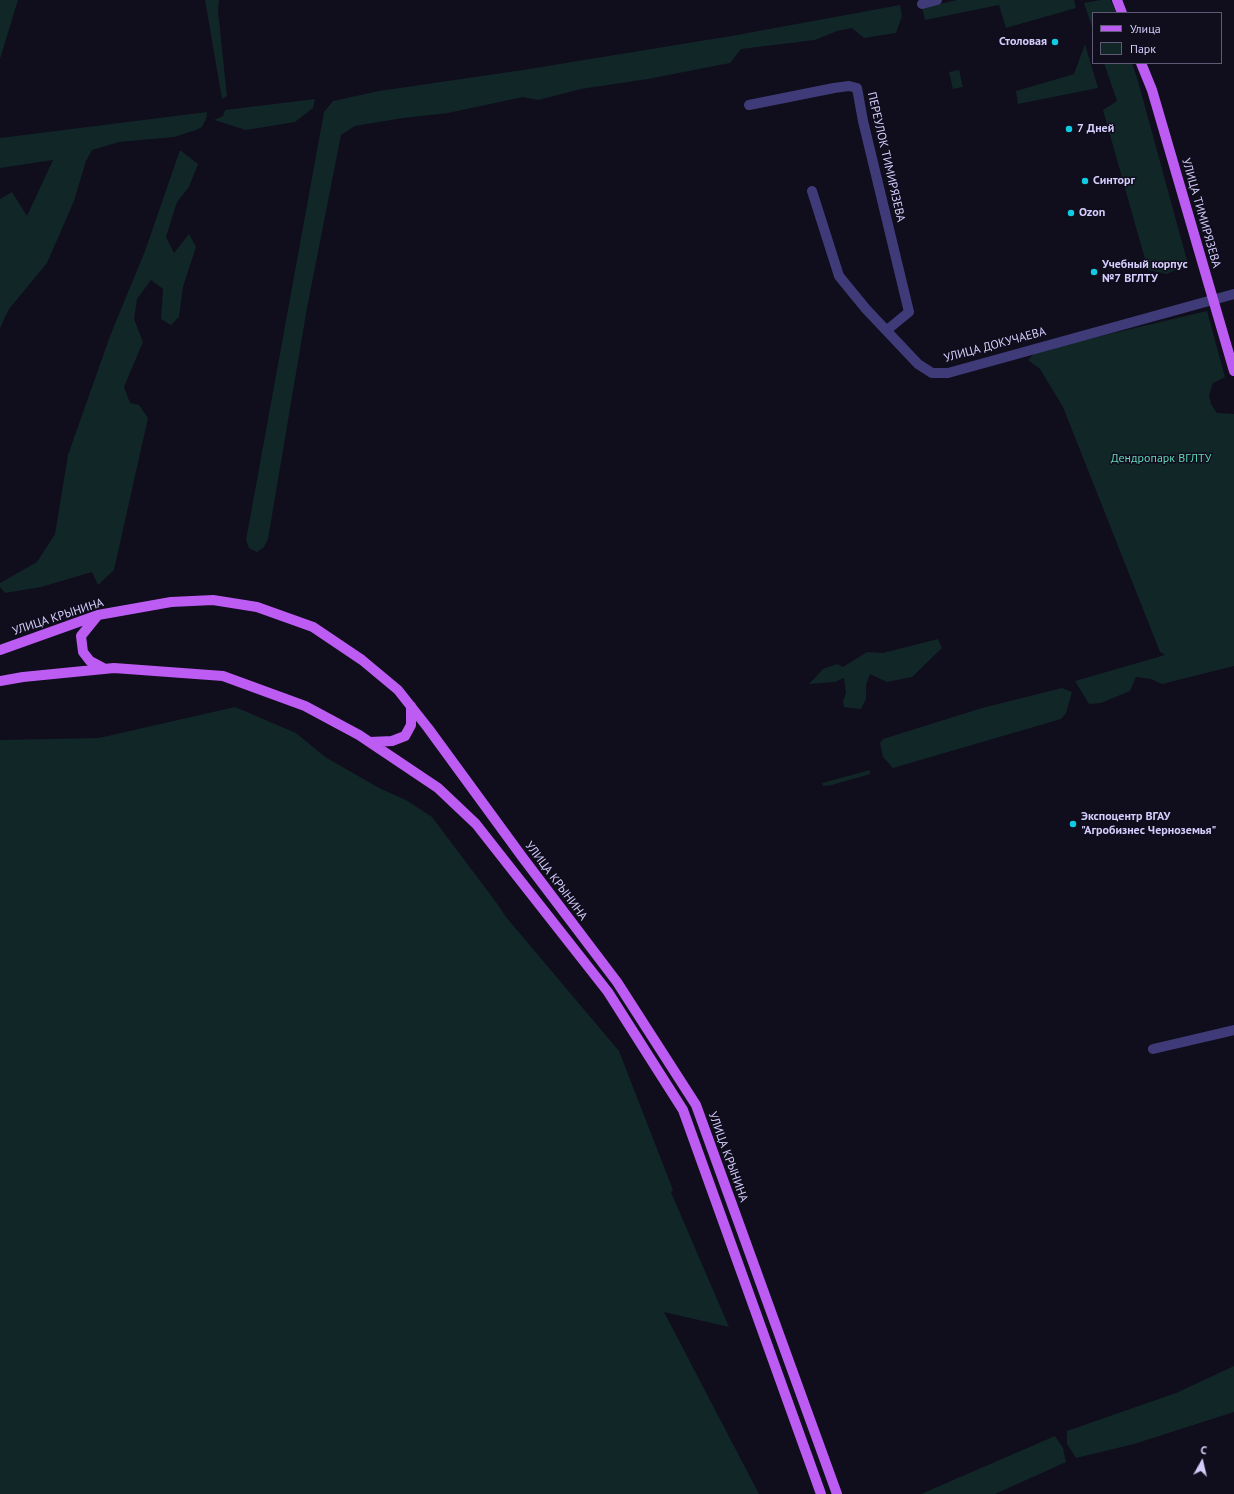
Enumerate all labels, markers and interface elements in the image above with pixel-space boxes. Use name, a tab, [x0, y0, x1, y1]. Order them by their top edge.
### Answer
legend	[1092, 12, 1222, 64]
text: Улица	[1130, 21, 1161, 36]
place label: Столовая	[999, 35, 1047, 49]
marker: Столовая	[1050, 37, 1060, 47]
text: Парк	[1130, 41, 1156, 56]
street label: ПЕРЕУЛОК ТИМИРЯЗЕВА	[864, 91, 908, 223]
place label: 7 Дней	[1077, 122, 1114, 136]
marker: 7 Дней	[1064, 124, 1074, 134]
street label: УЛИЦА ТИМИРЯЗЕВА	[1178, 157, 1224, 269]
place label: Синторг	[1093, 174, 1135, 188]
marker: Синторг	[1080, 176, 1090, 186]
place label: Ozon	[1079, 206, 1105, 220]
marker: Ozon	[1066, 208, 1076, 218]
place label: Учебный корпус №7 ВГЛТУ	[1102, 258, 1188, 286]
marker: Учебный корпус №7 ВГЛТУ	[1089, 267, 1099, 277]
street label: УЛИЦА ДОКУЧАЕВА	[942, 324, 1048, 366]
park label: Дендропарк ВГЛТУ	[1111, 452, 1211, 466]
street label: УЛИЦА КРЫНИНА	[11, 595, 105, 639]
place label: Экспоцентр ВГАУ "Агробизнес Черноземья"	[1081, 810, 1216, 838]
marker: Экспоцентр ВГАУ "Агробизнес Черноземья"	[1068, 819, 1078, 829]
street label: УЛИЦА КРЫНИНА	[522, 839, 590, 923]
street label: УЛИЦА КРЫНИНА	[705, 1110, 751, 1204]
north arrow	[1182, 1442, 1222, 1482]
text: С	[1200, 1443, 1208, 1457]

